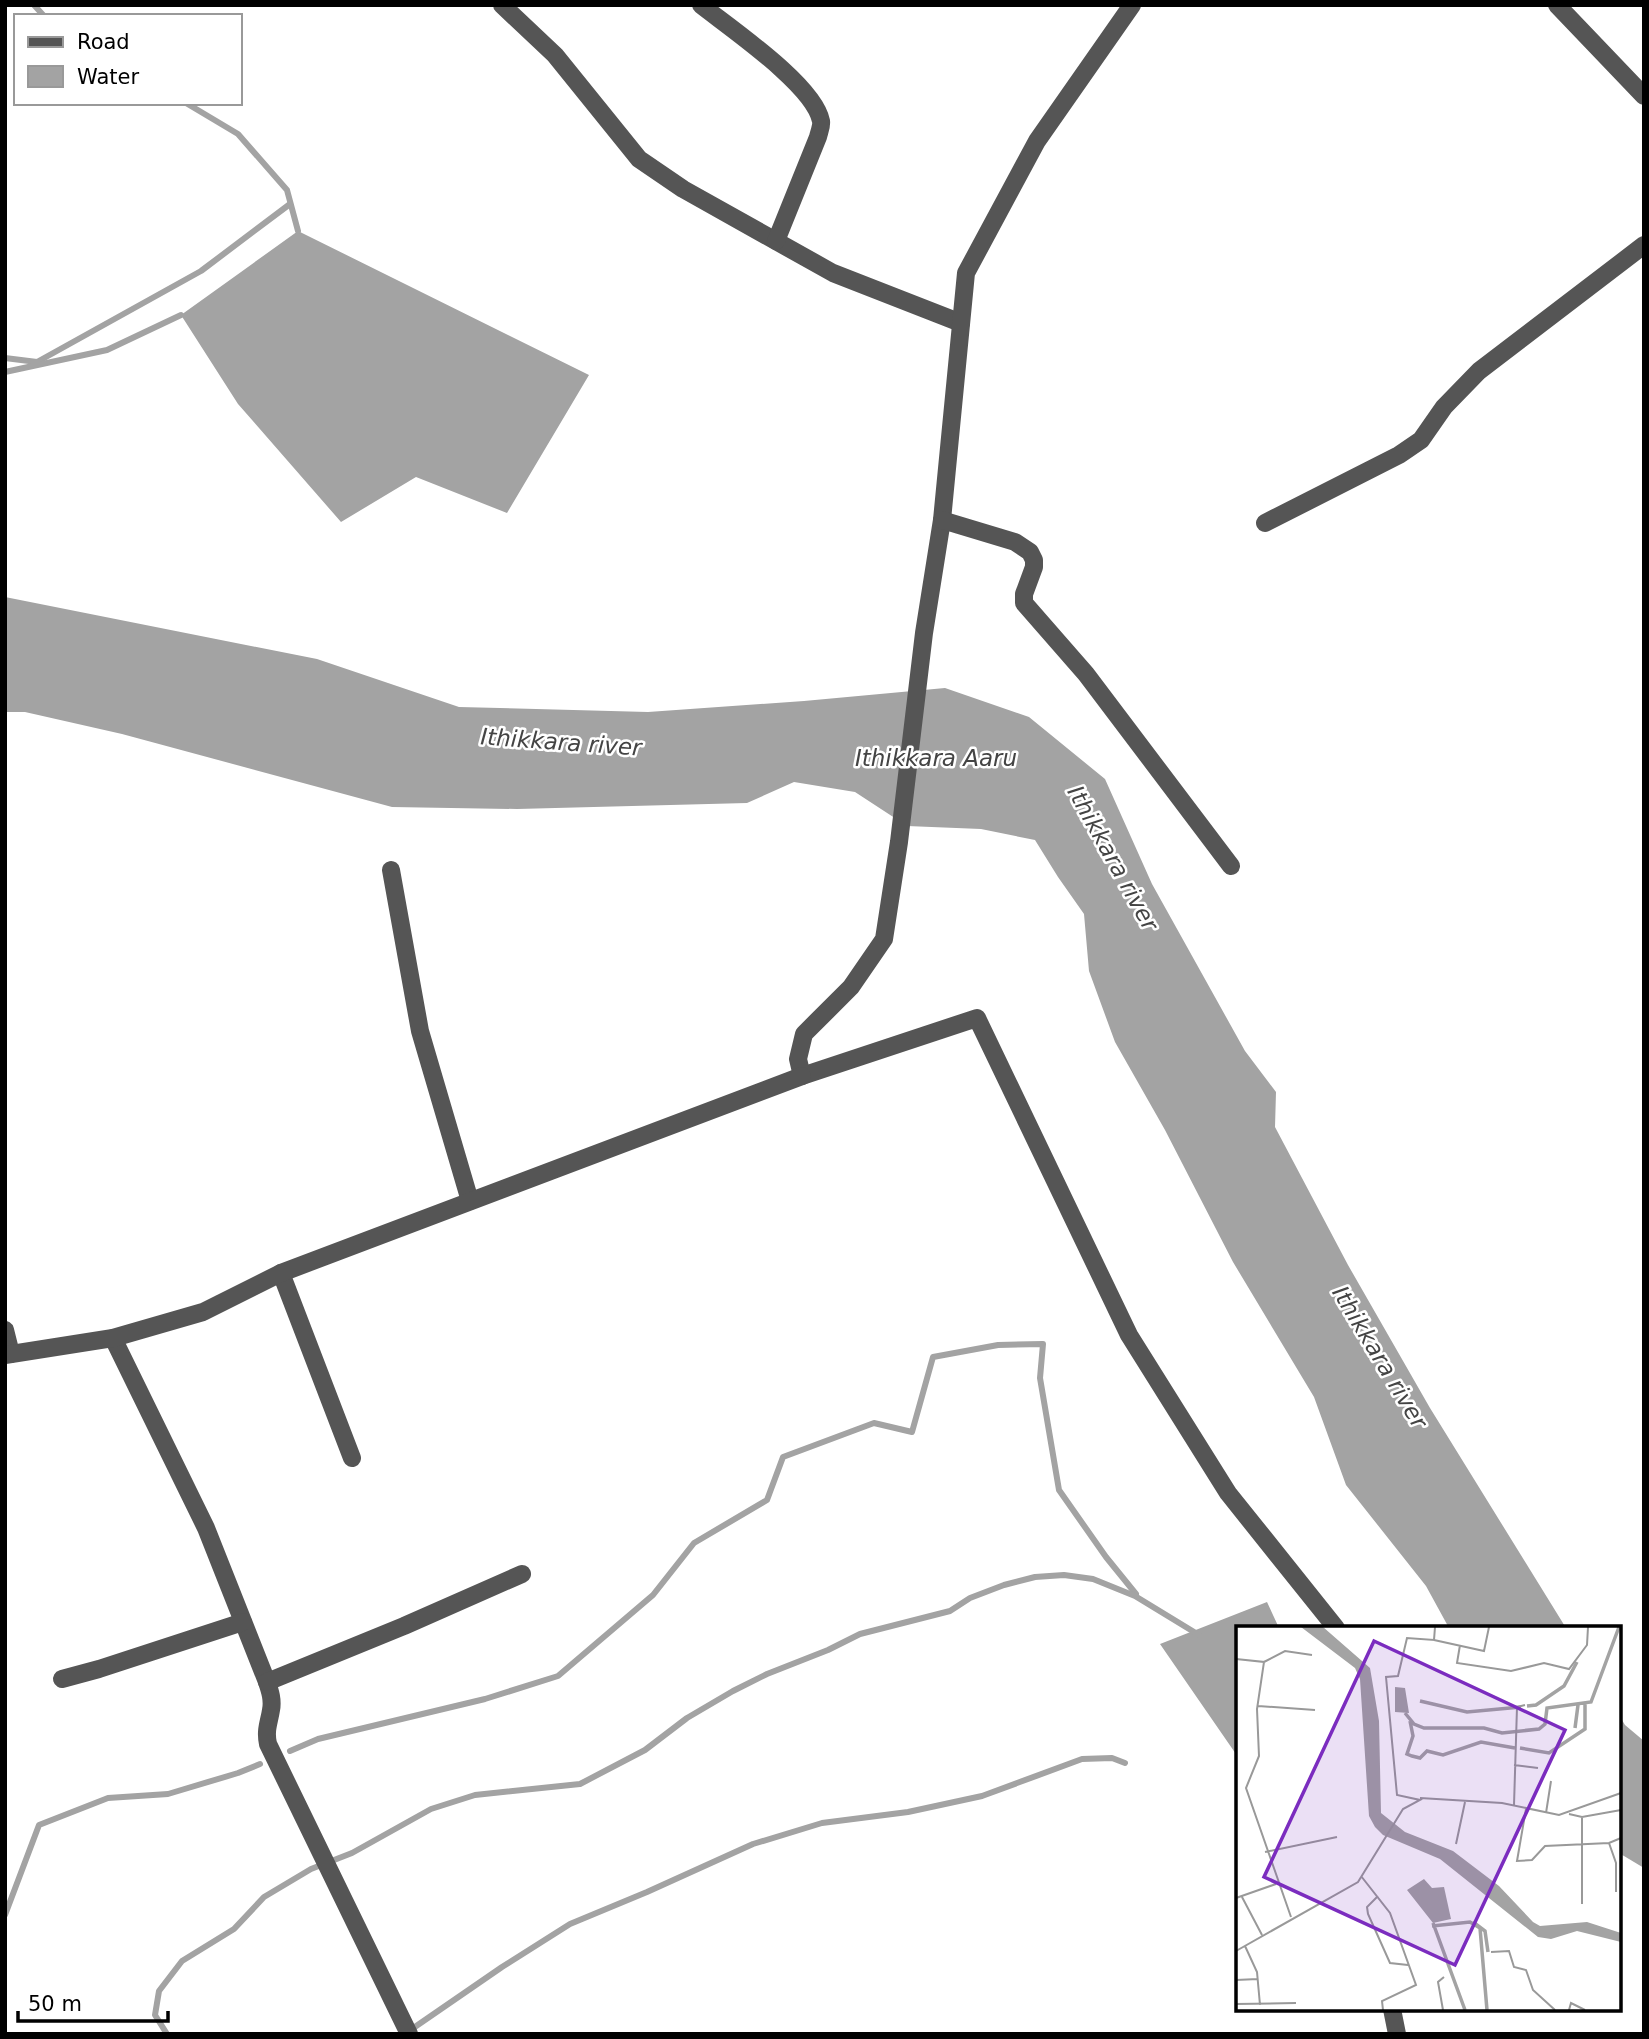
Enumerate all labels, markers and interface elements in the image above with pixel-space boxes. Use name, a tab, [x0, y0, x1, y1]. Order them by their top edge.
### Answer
legend	[14, 14, 242, 105]
text: Road	[77, 30, 130, 54]
text: Water	[77, 65, 139, 89]
water label: Ithikkara river	[480, 723, 644, 761]
water label: Ithikkara Aaru	[855, 745, 1017, 771]
water label: Ithikkara river	[1062, 781, 1164, 936]
water label: Ithikkara river	[1327, 1281, 1434, 1434]
inset map	[1236, 1626, 1621, 2011]
scale bar	[18, 1980, 168, 2024]
text: 50 m	[28, 1992, 82, 2016]

